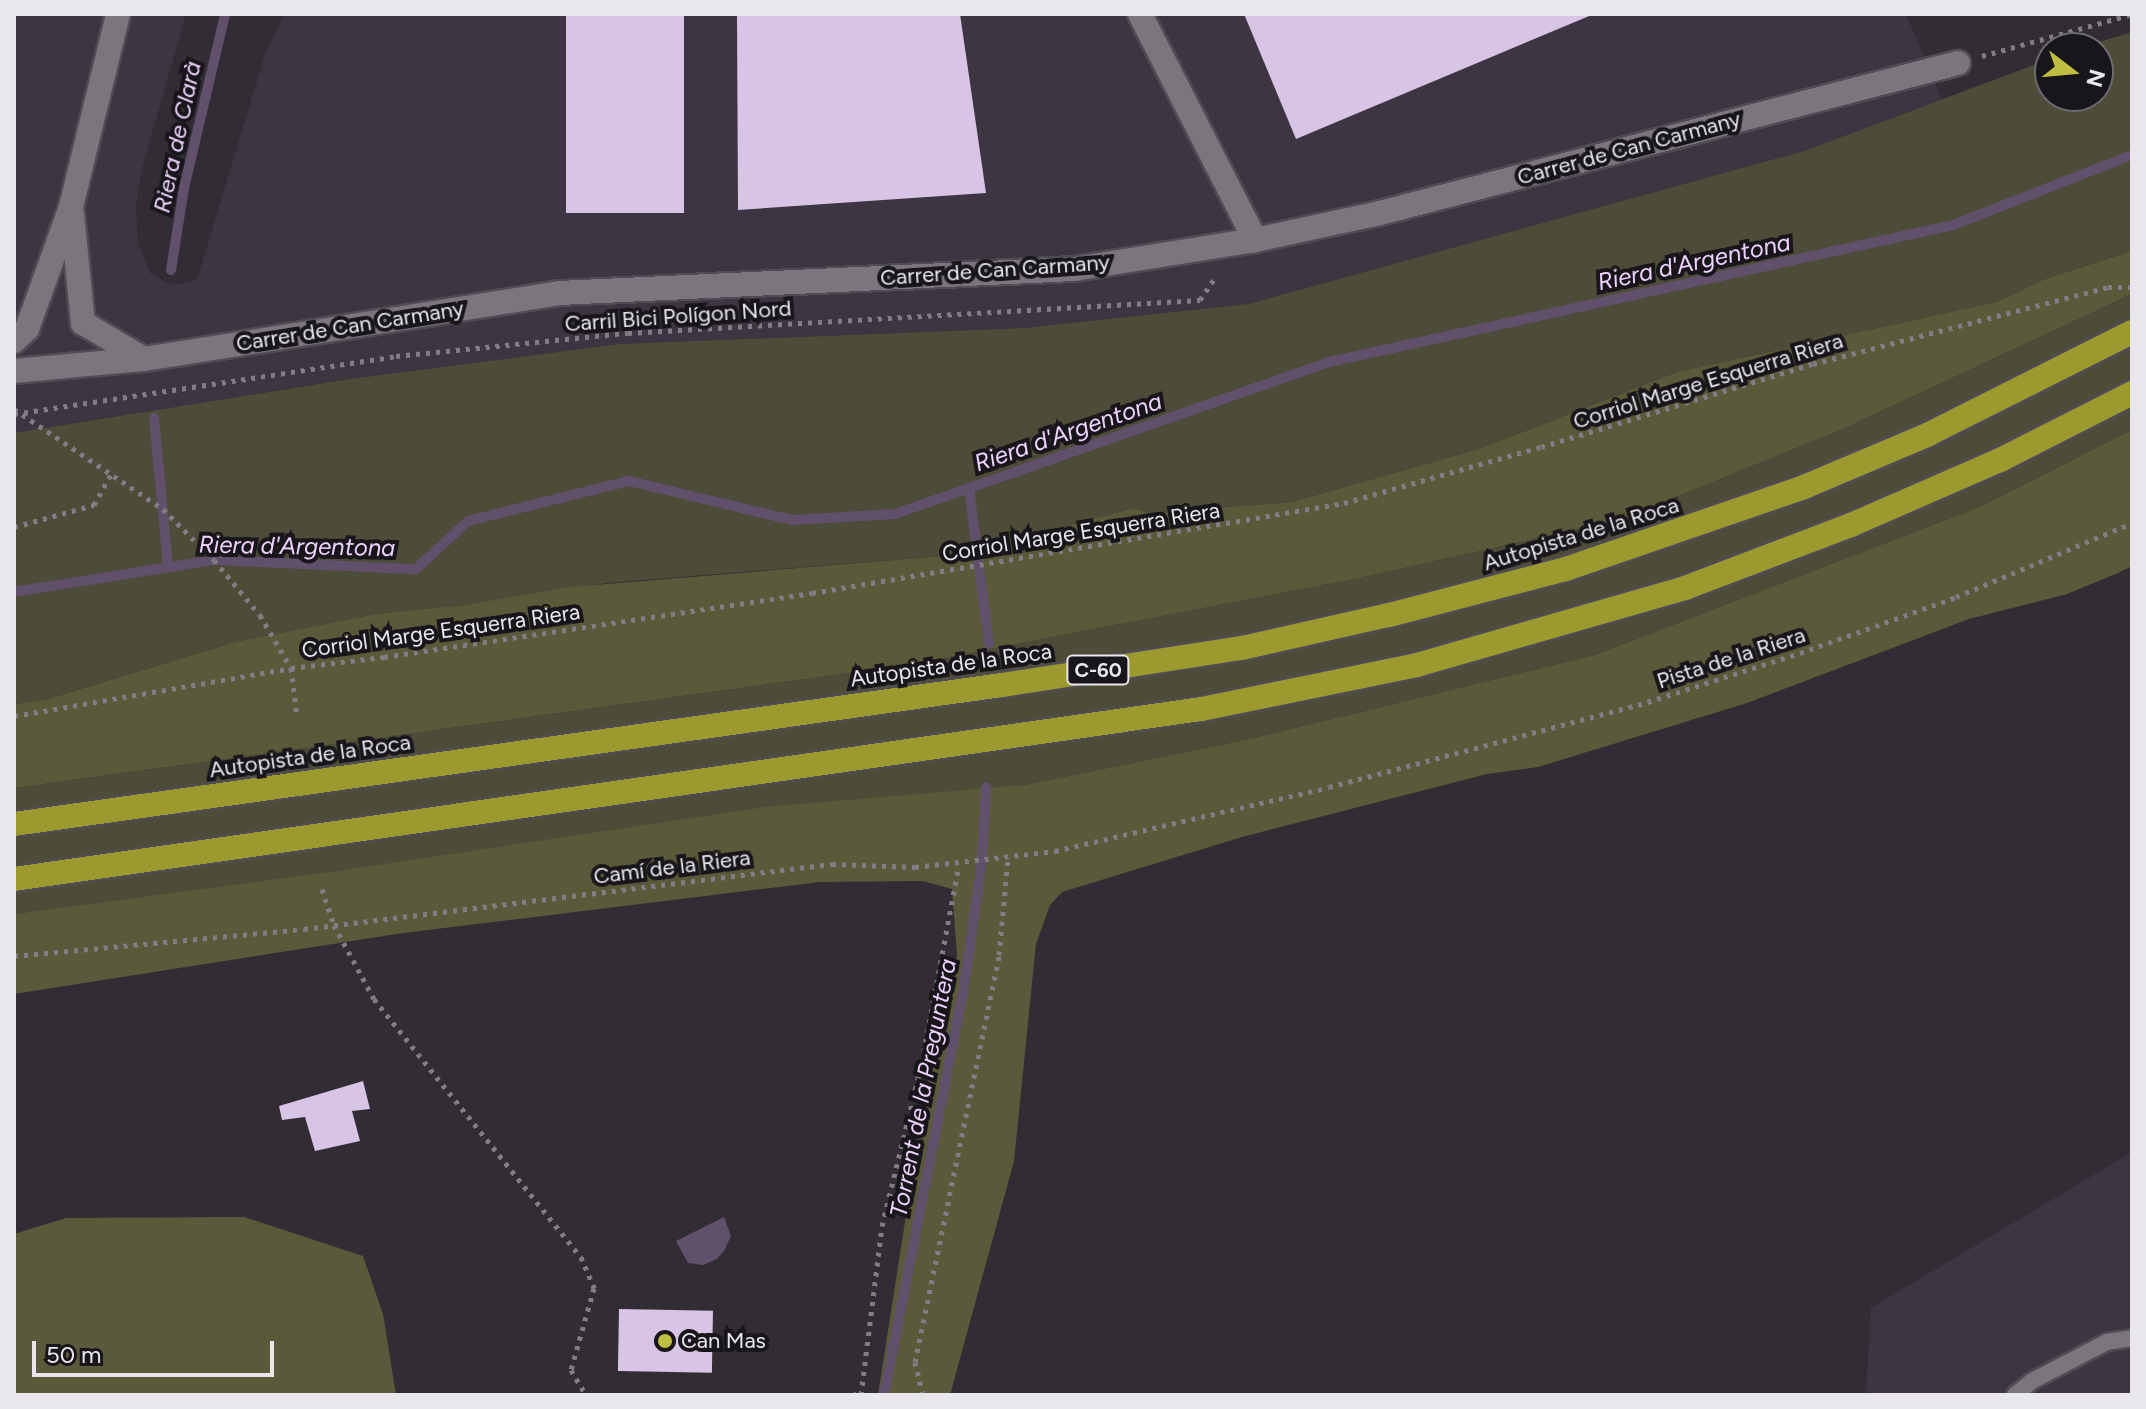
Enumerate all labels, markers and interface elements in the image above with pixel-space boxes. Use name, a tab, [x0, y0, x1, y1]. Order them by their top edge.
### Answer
north arrow	[2034, 32, 2114, 112]
water label: Riera de Clarà	[147, 59, 207, 215]
text: N	[2080, 66, 2111, 90]
street label: Carrer de Can Carmany	[1514, 105, 1744, 191]
water label: Riera d'Argentona	[1595, 227, 1793, 297]
street label: Carrer de Can Carmany	[879, 249, 1111, 291]
street label: Carrer de Can Carmany	[234, 295, 466, 357]
street label: Carril Bici Polígon Nord	[564, 295, 792, 337]
street label: Corriol Marge Esquerra Riera	[1570, 327, 1846, 435]
water label: Riera d'Argentona	[970, 386, 1166, 478]
street label: Autopista de la Roca	[1480, 492, 1682, 576]
street label: Corriol Marge Esquerra Riera	[940, 497, 1222, 567]
water label: Riera d'Argentona	[198, 530, 396, 562]
street label: Corriol Marge Esquerra Riera	[300, 598, 582, 664]
street label: Pista de la Riera	[1654, 622, 1808, 694]
street label: Autopista de la Roca	[849, 638, 1053, 692]
road number: C-60	[1066, 654, 1130, 686]
street label: Autopista de la Roca	[208, 729, 412, 783]
street label: Camí de la Riera	[592, 844, 752, 890]
water label: Torrent de la Preguntera	[884, 956, 962, 1220]
scale bar	[36, 1325, 278, 1375]
place label: Can Mas	[681, 1328, 766, 1354]
marker: Can Mas	[656, 1332, 674, 1350]
text: 50 m	[46, 1340, 102, 1369]

